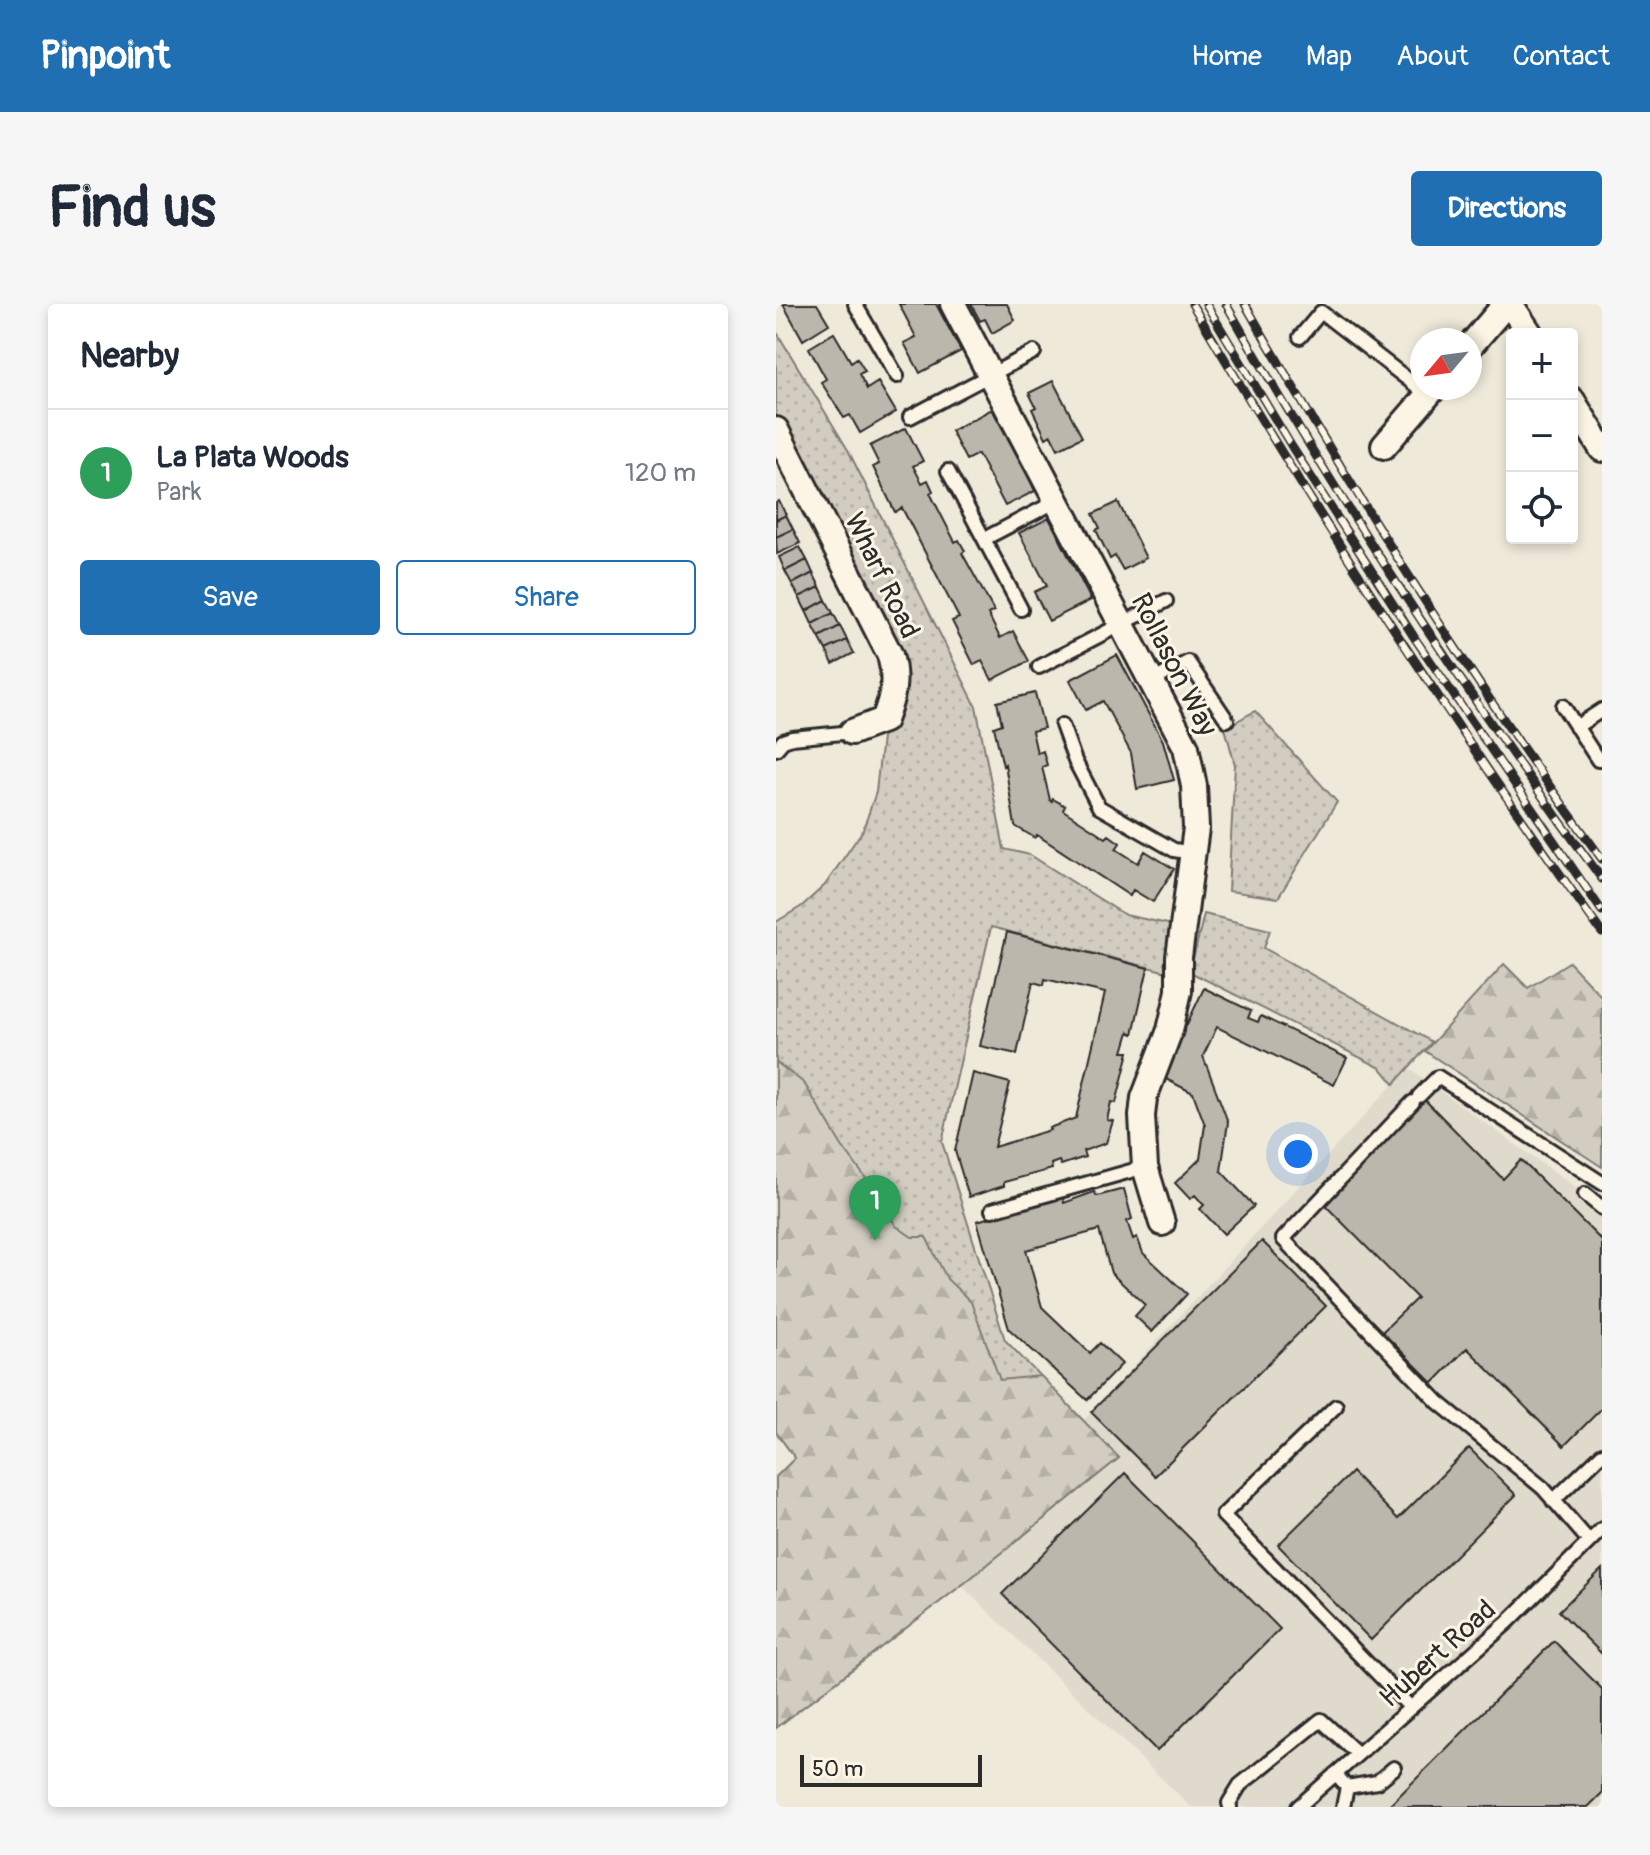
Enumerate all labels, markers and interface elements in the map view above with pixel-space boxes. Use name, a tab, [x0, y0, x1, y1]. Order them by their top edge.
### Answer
text: Pinpoint	[40, 32, 170, 80]
text: Home	[1191, 39, 1262, 74]
text: Map	[1306, 39, 1352, 74]
text: About	[1396, 39, 1469, 74]
text: Contact	[1513, 39, 1610, 74]
button: Directions	[1411, 171, 1602, 246]
text: Find us	[48, 174, 216, 243]
north arrow	[1410, 328, 1482, 400]
map controls	[1506, 328, 1578, 544]
button: +	[1506, 328, 1578, 400]
text: Nearby	[80, 335, 179, 378]
button: −	[1506, 400, 1578, 472]
text: La Plata Woods	[156, 439, 349, 476]
text: 1	[101, 457, 111, 489]
text: 120 m	[625, 457, 696, 489]
button: locate	[1506, 472, 1578, 544]
text: Park	[156, 476, 202, 508]
street label: Wharf Road	[836, 507, 927, 644]
button: Save	[80, 560, 380, 635]
button: Share	[396, 560, 696, 635]
street label: Rollason Way	[1123, 587, 1225, 742]
your location	[1278, 1134, 1318, 1174]
pin: 1	[849, 1175, 901, 1241]
street label: Hubert Road	[1373, 1593, 1503, 1716]
scale bar	[800, 1751, 982, 1787]
text: 50 m	[812, 1755, 863, 1783]

